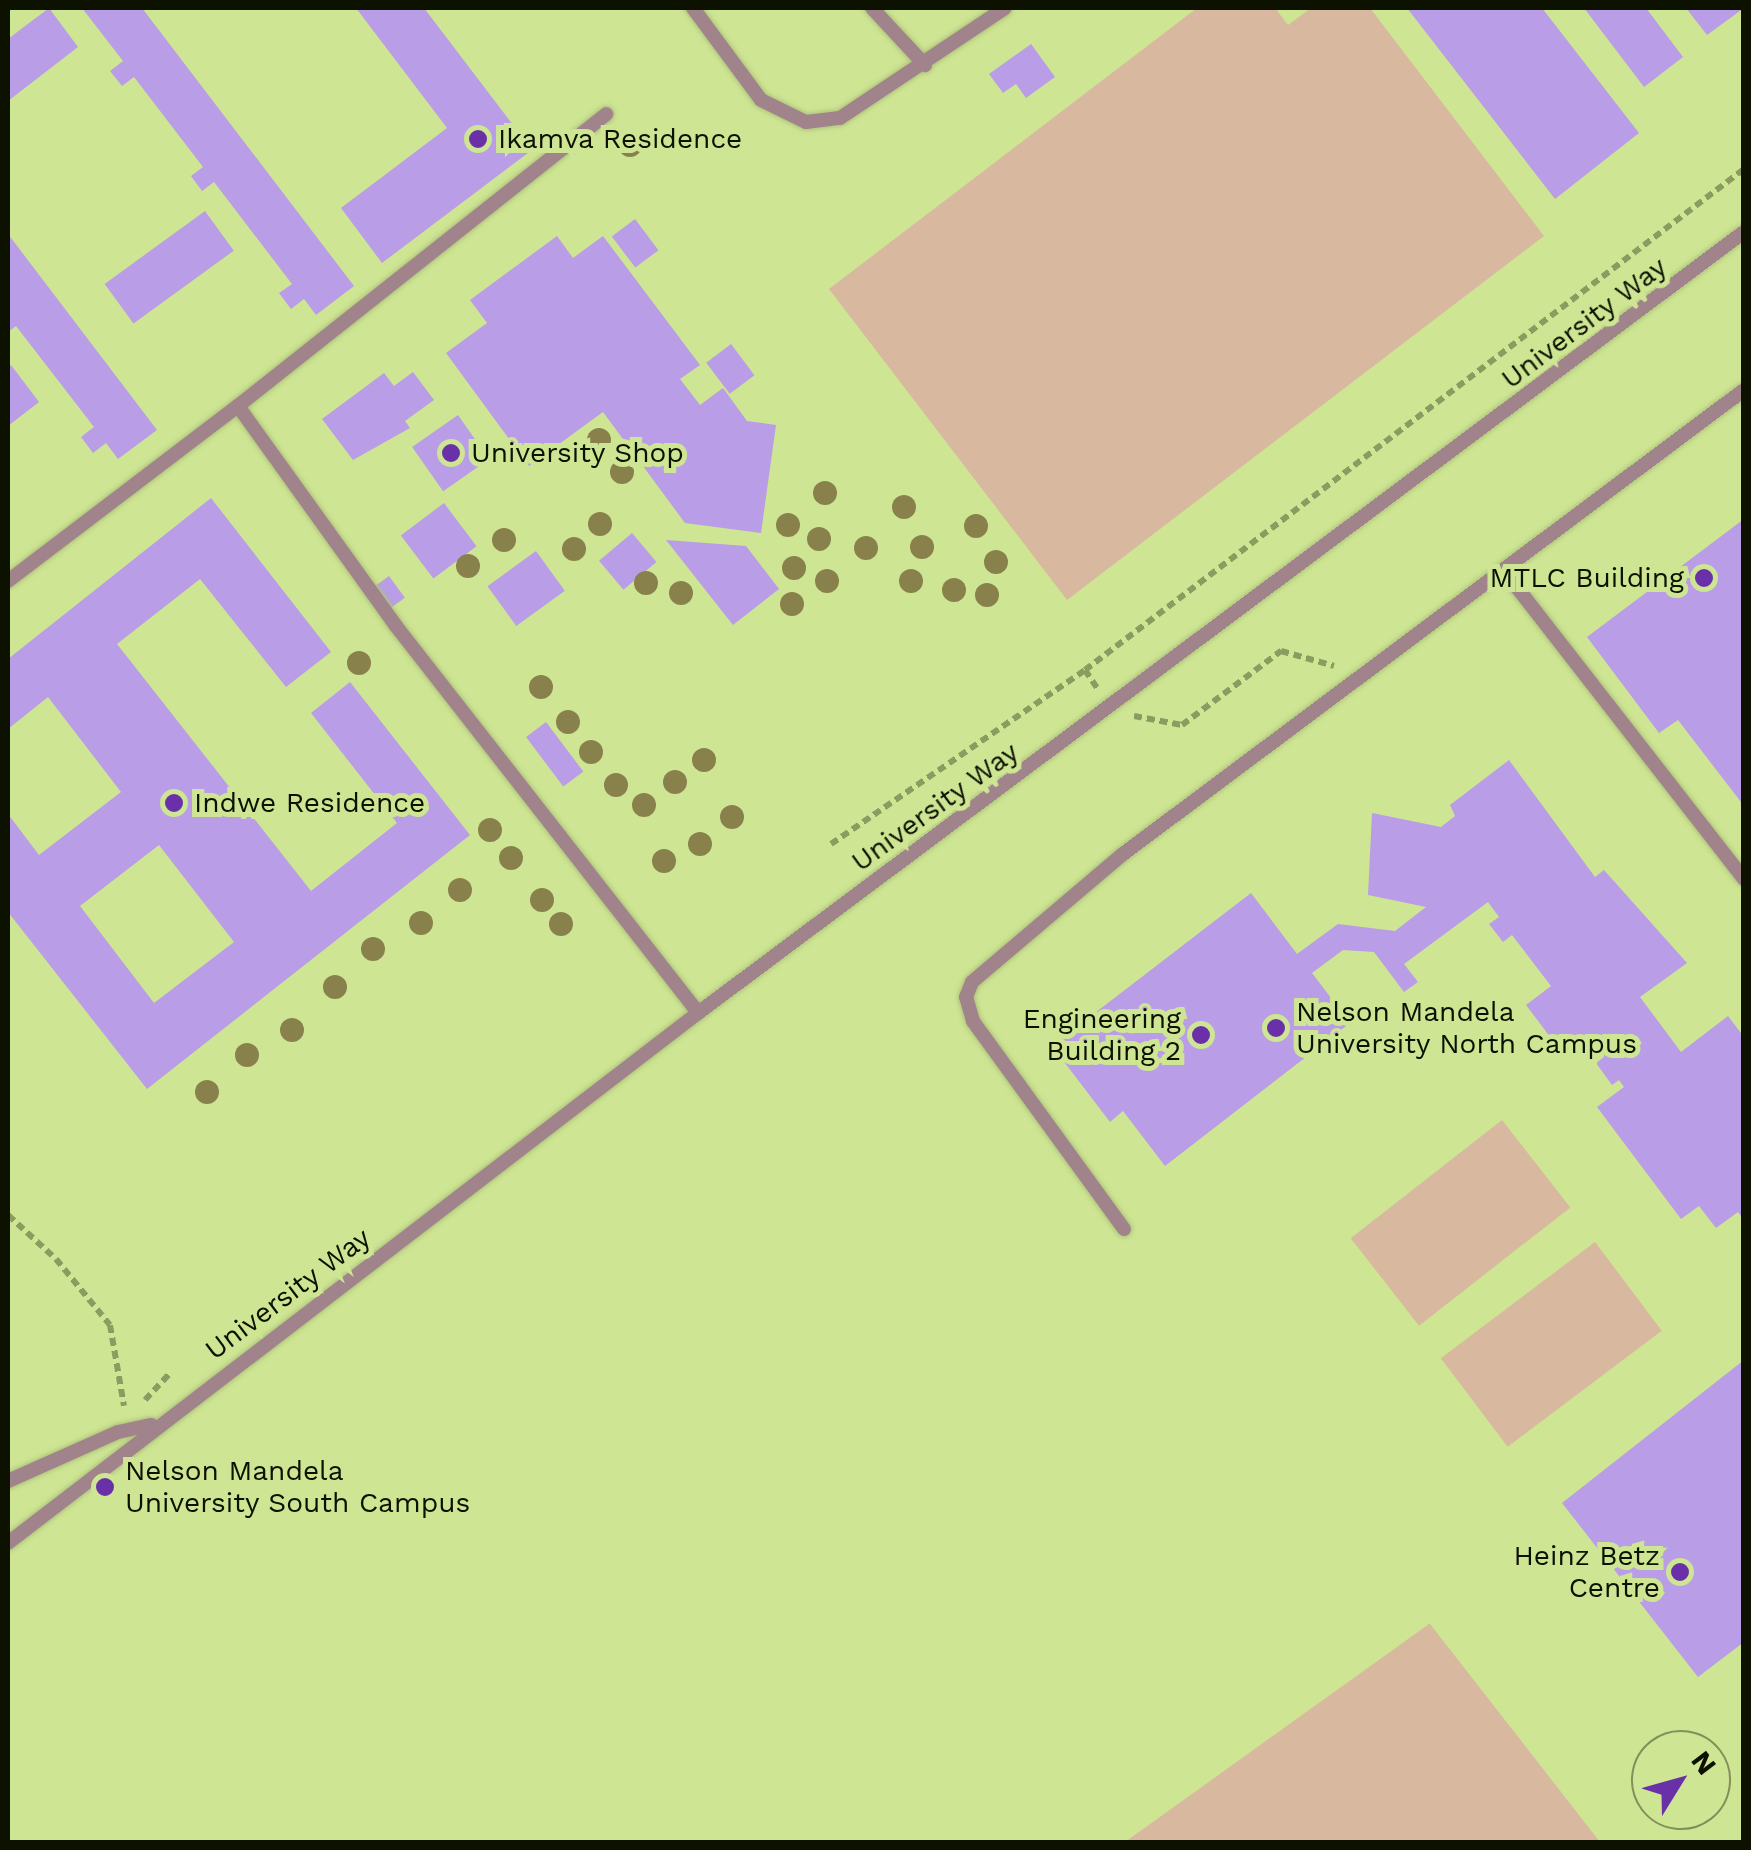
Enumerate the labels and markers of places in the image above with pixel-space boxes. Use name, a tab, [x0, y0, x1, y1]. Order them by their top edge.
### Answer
place label: Ikamva Residence	[498, 122, 743, 156]
marker: Ikamva Residence	[467, 128, 489, 150]
place label: University Shop	[471, 436, 685, 470]
marker: University Shop	[440, 442, 462, 464]
place label: MTLC Building	[1490, 561, 1684, 595]
marker: MTLC Building	[1693, 567, 1715, 589]
place label: Indwe Residence	[194, 786, 425, 820]
marker: Indwe Residence	[163, 792, 185, 814]
place label: Nelson Mandela University North Campus	[1296, 995, 1638, 1061]
place label: Engineering Building 2	[1023, 1002, 1181, 1068]
marker: Nelson Mandela University North Campus	[1265, 1017, 1287, 1039]
marker: Engineering Building 2	[1190, 1024, 1212, 1046]
place label: Nelson Mandela University South Campus	[125, 1454, 471, 1520]
marker: Nelson Mandela University South Campus	[94, 1476, 116, 1498]
place label: Heinz Betz Centre	[1514, 1539, 1660, 1605]
marker: Heinz Betz Centre	[1669, 1561, 1691, 1583]

